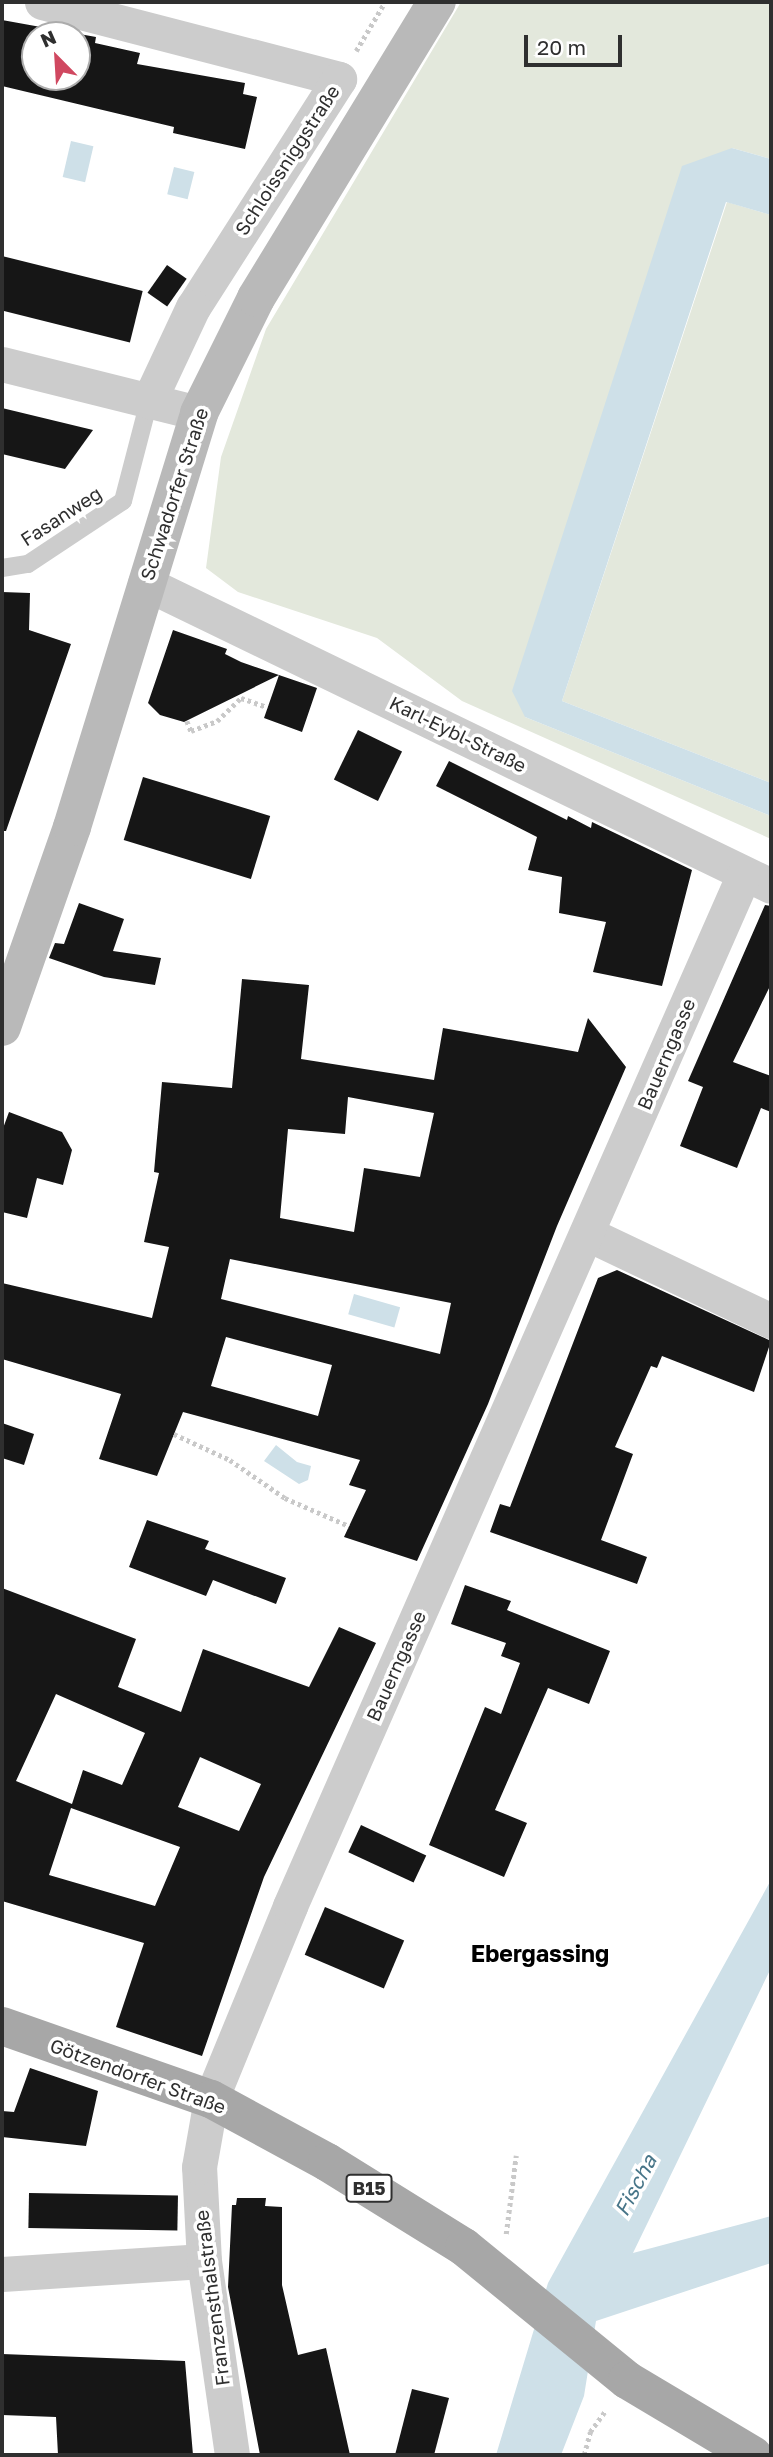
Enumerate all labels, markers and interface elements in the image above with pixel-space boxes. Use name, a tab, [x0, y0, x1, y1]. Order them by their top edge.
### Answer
north arrow	[21, 21, 91, 91]
scale bar	[528, 21, 626, 65]
text: N	[37, 25, 59, 52]
text: 20 m	[537, 34, 586, 60]
street label: Schloissniggstraße	[230, 81, 344, 239]
street label: Schwadorfer Straße	[135, 405, 213, 583]
street label: Fasanweg	[16, 481, 106, 551]
street label: Karl-Eybl-Straße	[386, 691, 530, 777]
street label: Bauerngasse	[632, 995, 700, 1113]
street label: Bauerngasse	[361, 1607, 431, 1725]
district label: Ebergassing	[471, 1939, 609, 1967]
street label: Götzendorfer Straße	[47, 2034, 229, 2118]
water label: Fischa	[609, 2150, 661, 2220]
road number: B15	[344, 2174, 394, 2202]
street label: Franzensthalstraße	[190, 2209, 234, 2387]

